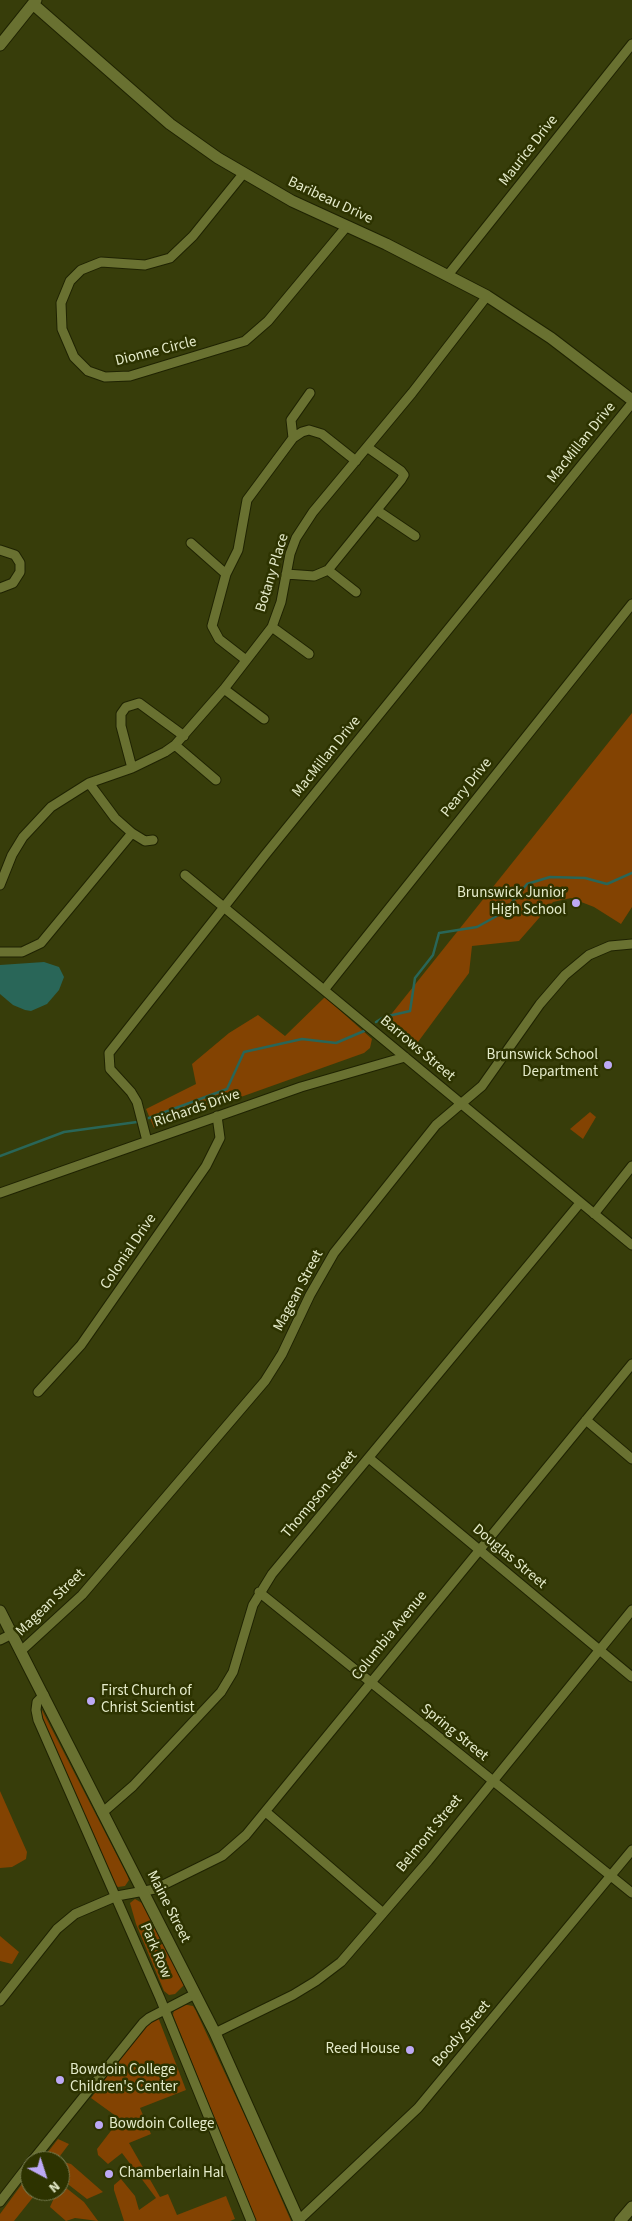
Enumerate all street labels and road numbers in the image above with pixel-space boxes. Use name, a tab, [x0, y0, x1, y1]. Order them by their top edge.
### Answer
street label: Maurice Drive	[496, 112, 562, 190]
street label: Baribeau Drive	[284, 173, 376, 229]
street label: Dionne Circle	[113, 333, 199, 371]
street label: MacMillan Drive	[544, 399, 620, 487]
street label: Botany Place	[253, 532, 293, 614]
street label: MacMillan Drive	[289, 713, 365, 801]
street label: Peary Drive	[438, 755, 496, 821]
street label: Barrows Street	[376, 1012, 458, 1086]
street label: Richards Drive	[152, 1086, 242, 1132]
street label: Colonial Drive	[97, 1211, 161, 1293]
street label: Magean Street	[270, 1247, 328, 1335]
street label: Thompson Street	[278, 1448, 362, 1542]
street label: Douglas Street	[468, 1521, 550, 1593]
street label: Magean Street	[13, 1565, 89, 1641]
street label: Columbia Avenue	[348, 1588, 432, 1684]
street label: Spring Street	[417, 1700, 491, 1766]
street label: Belmont Street	[393, 1792, 467, 1876]
street label: Maine Street	[142, 1868, 194, 1946]
street label: Park Row	[135, 1921, 175, 1981]
street label: Boody Street	[429, 1997, 495, 2071]

